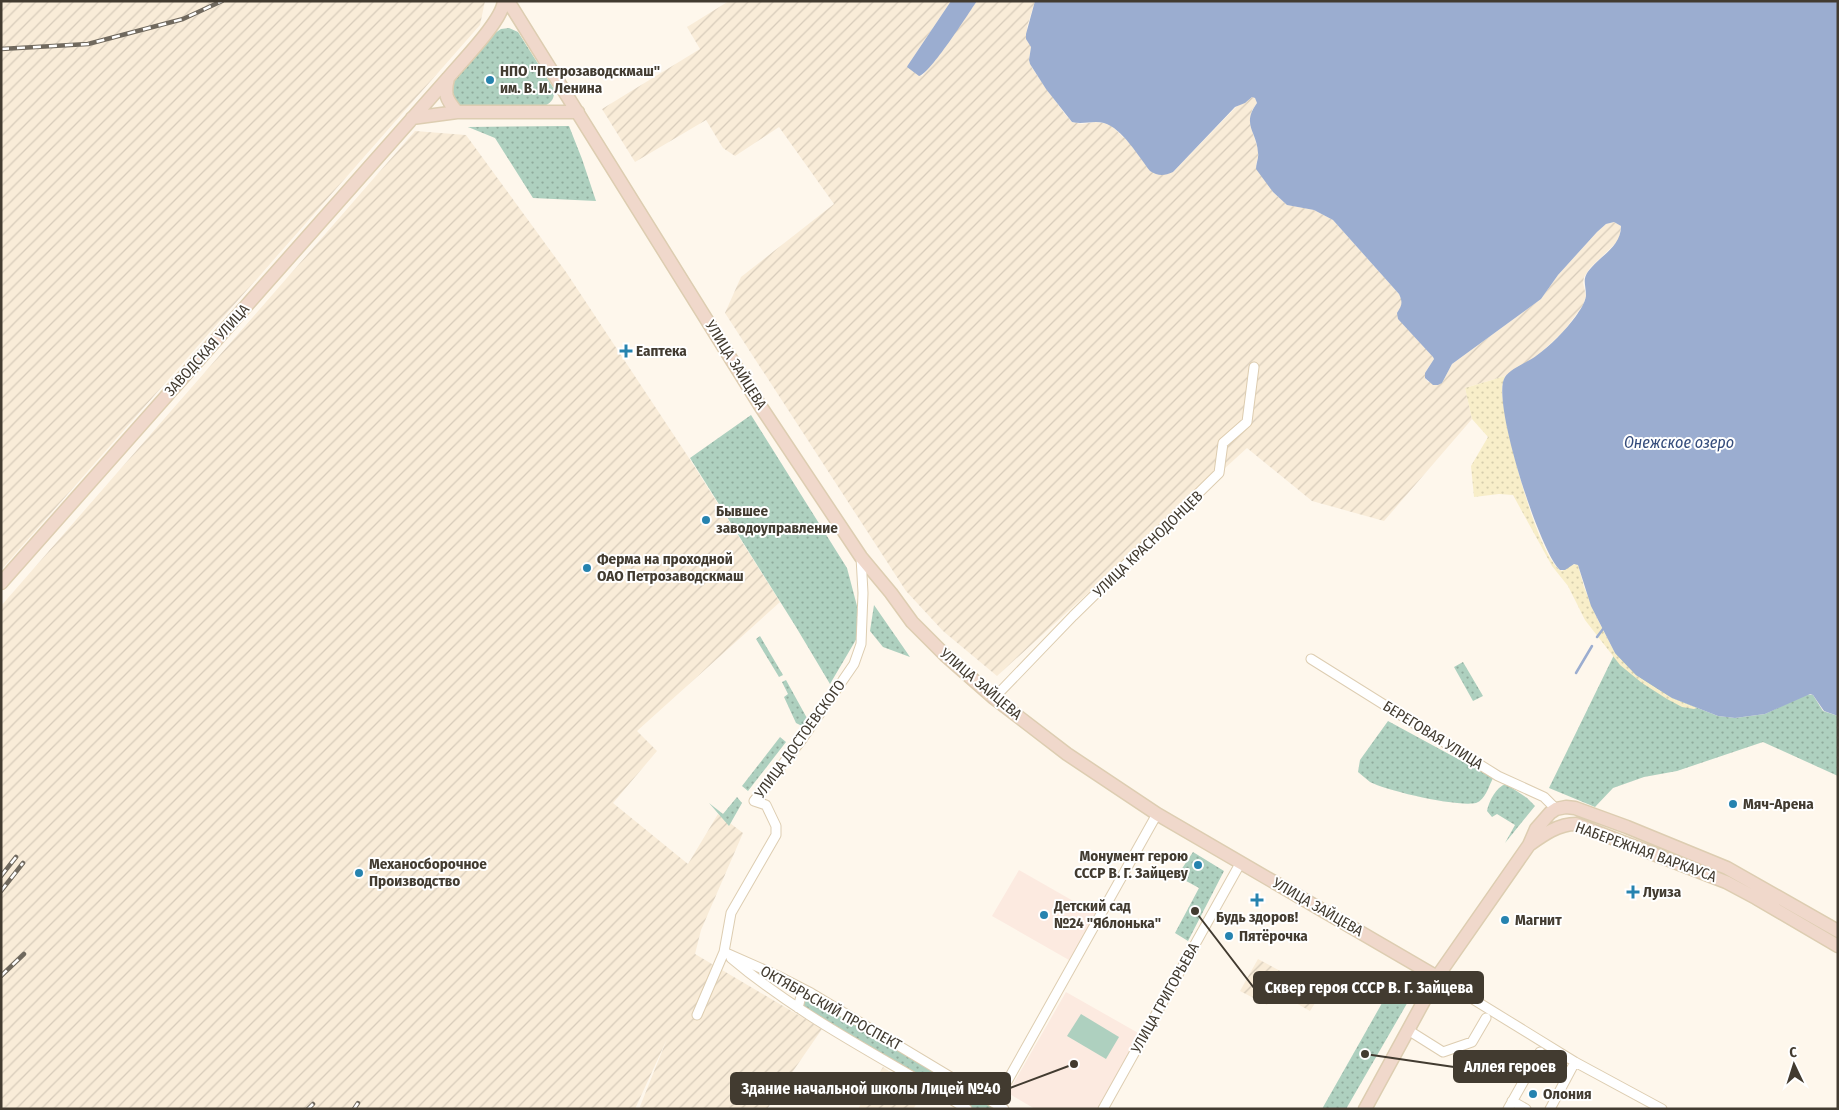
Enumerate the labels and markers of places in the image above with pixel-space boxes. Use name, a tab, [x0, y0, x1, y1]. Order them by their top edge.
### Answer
place label: НПО "Петрозаводскмаш" им. В. И. Ленина	[500, 62, 660, 97]
marker: НПО "Петрозаводскмаш" им. В. И. Ленина	[484, 74, 496, 86]
place label: Еаптека	[636, 342, 687, 360]
marker: Еаптека	[620, 345, 632, 357]
place label: Бывшее заводоуправление	[716, 502, 838, 537]
marker: Бывшее заводоуправление	[700, 514, 712, 526]
place label: Ферма на проходной ОАО Петрозаводскмаш	[597, 550, 744, 585]
marker: Ферма на проходной ОАО Петрозаводскмаш	[581, 562, 593, 574]
place label: Мяч-Арена	[1743, 795, 1814, 813]
marker: Мяч-Арена	[1727, 798, 1739, 810]
place label: Монумент герою СССР В. Г. Зайцеву	[1074, 847, 1189, 882]
place label: Механосборочное Производство	[369, 855, 487, 890]
marker: Монумент герою СССР В. Г. Зайцеву	[1192, 859, 1204, 871]
marker: Механосборочное Производство	[353, 867, 365, 879]
place label: Луиза	[1643, 883, 1682, 901]
marker: Луиза	[1627, 886, 1639, 898]
marker: Будь здоров!	[1251, 894, 1263, 906]
place label: Детский сад №24 "Яблонька"	[1053, 897, 1161, 932]
place label: Будь здоров!	[1216, 908, 1299, 926]
marker: Детский сад №24 "Яблонька"	[1038, 909, 1050, 921]
place label: Магнит	[1515, 911, 1562, 929]
marker: Магнит	[1499, 914, 1511, 926]
place label: Пятёрочка	[1239, 927, 1308, 945]
marker: Пятёрочка	[1223, 930, 1235, 942]
callout: Сквер героя СССР В. Г. Зайцева	[1254, 972, 1483, 1003]
callout: Аллея героев	[1454, 1051, 1566, 1082]
callout: Здание начальной школы Лицей №40	[731, 1073, 1010, 1104]
place label: Олония	[1543, 1085, 1592, 1103]
marker: Олония	[1527, 1088, 1539, 1100]

